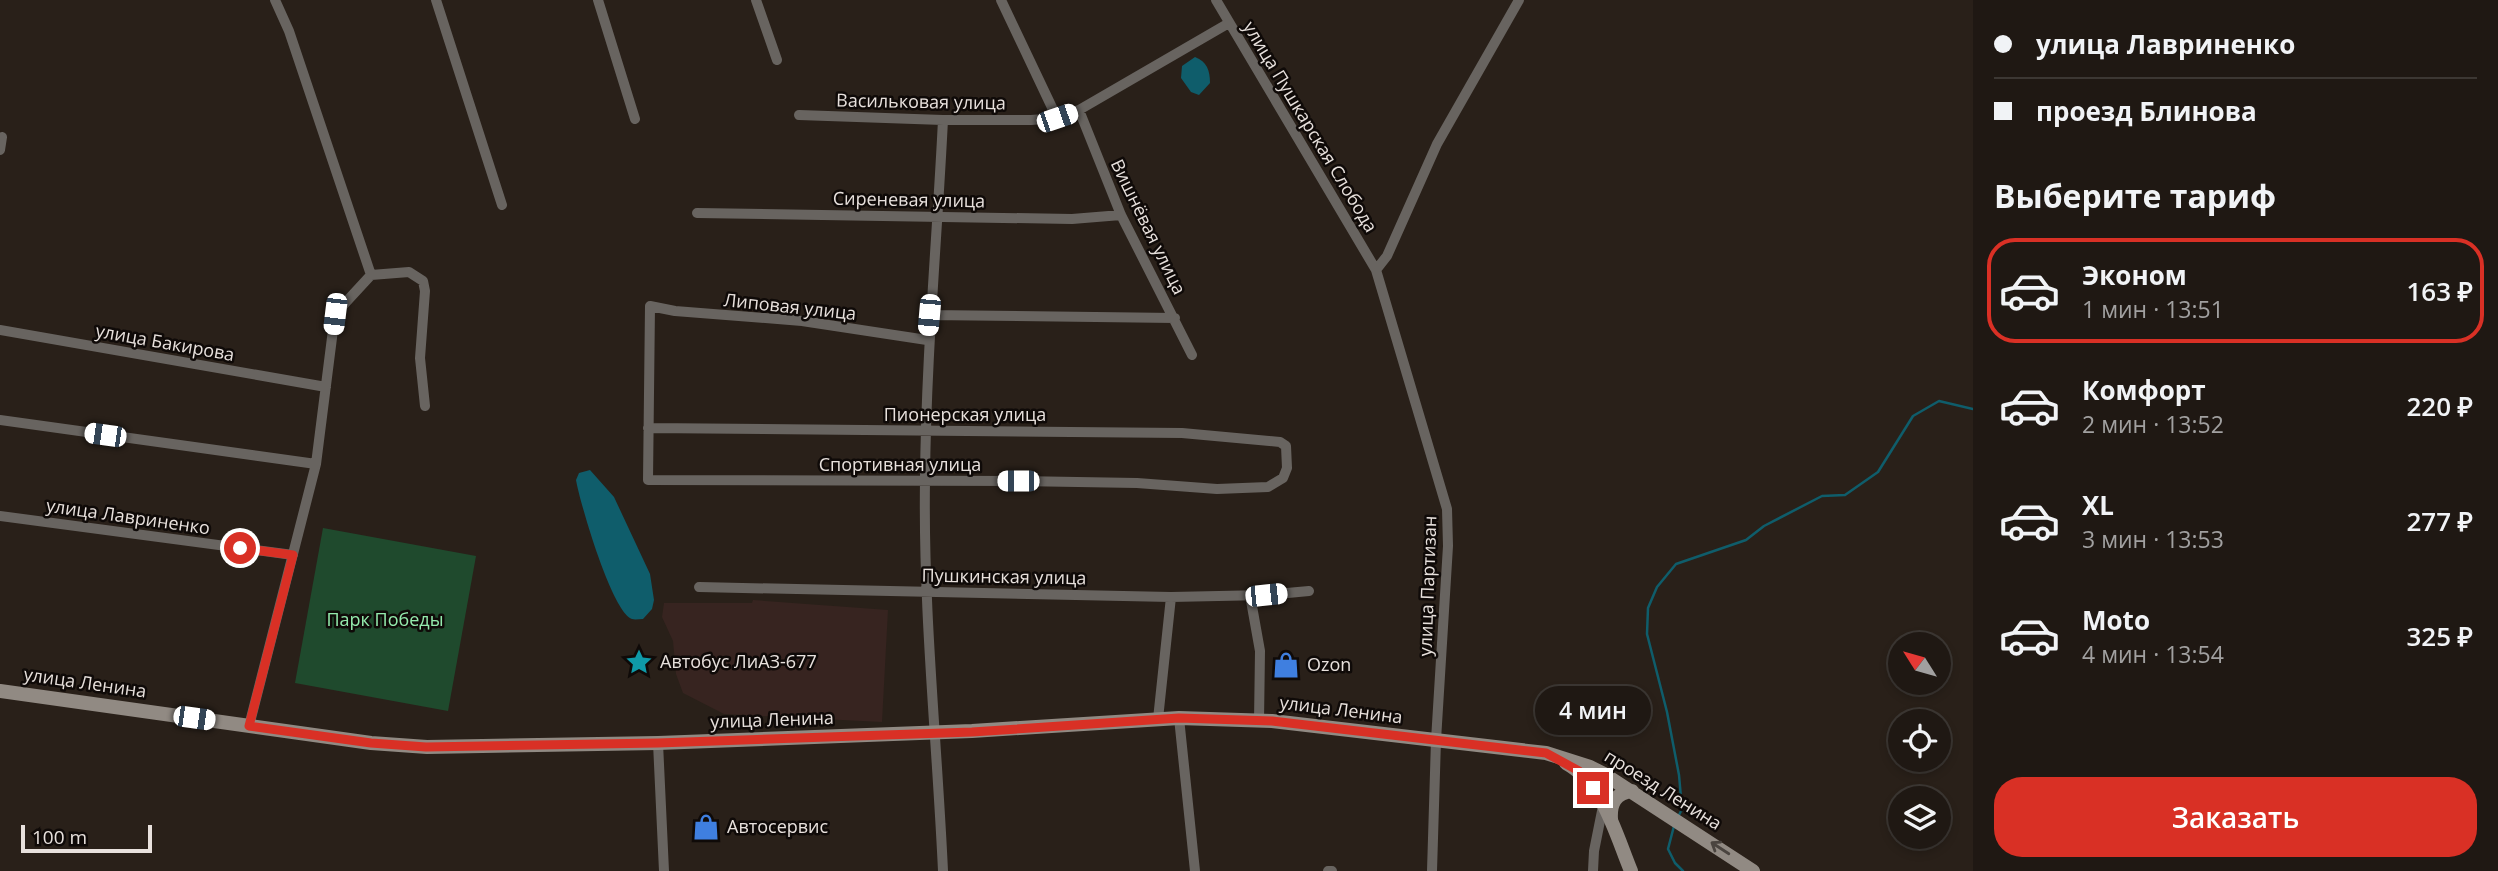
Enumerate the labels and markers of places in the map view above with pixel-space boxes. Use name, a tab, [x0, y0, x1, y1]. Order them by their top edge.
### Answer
place icon: Автобус ЛиАЗ-677	[624, 647, 654, 677]
place label: Автобус ЛиАЗ-677	[660, 649, 817, 673]
shop icon: Ozon	[1271, 650, 1301, 680]
place label: Ozon	[1307, 652, 1351, 676]
shop icon: Автосервис	[691, 812, 721, 842]
place label: Автосервис	[727, 814, 829, 838]

